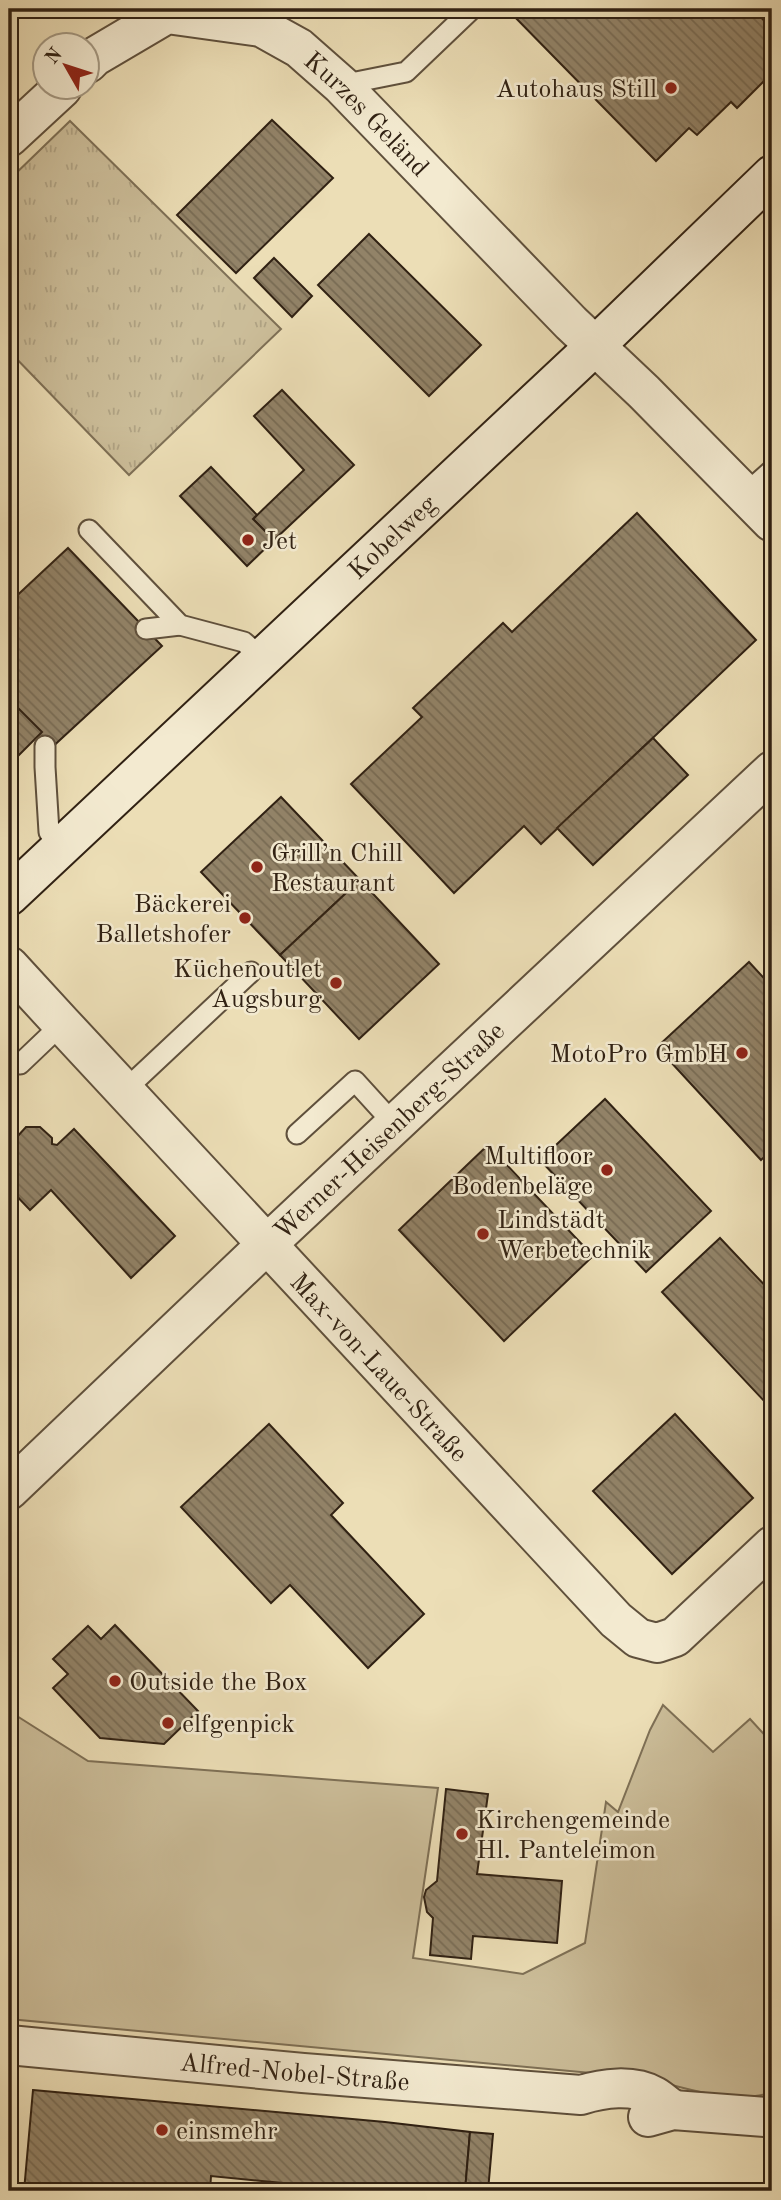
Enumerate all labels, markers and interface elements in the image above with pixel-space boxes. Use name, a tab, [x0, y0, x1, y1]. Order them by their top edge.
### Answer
north arrow	[32, 32, 102, 102]
text: N	[43, 45, 67, 68]
street label: Kurzes Geländ	[298, 48, 433, 182]
place label: Autohaus Still	[496, 77, 657, 103]
marker: Autohaus Still	[663, 80, 679, 96]
street label: Kobelweg	[344, 491, 442, 585]
place label: Jet	[262, 529, 297, 555]
marker: Jet	[240, 532, 256, 548]
place label: Grill’n Chill Restaurant	[271, 841, 403, 897]
marker: Grill’n Chill Restaurant	[249, 859, 265, 875]
place label: Bäckerei Balletshofer	[96, 892, 231, 948]
marker: Bäckerei Balletshofer	[237, 910, 253, 926]
place label: Küchenoutlet Augsburg	[173, 957, 322, 1013]
marker: Küchenoutlet Augsburg	[328, 975, 344, 991]
street label: Werner-Heisenberg-Straße	[270, 1018, 510, 1245]
place label: MotoPro GmbH	[550, 1042, 728, 1068]
marker: MotoPro GmbH	[734, 1045, 750, 1061]
place label: Multifloor Bodenbeläge	[451, 1144, 593, 1200]
marker: Multifloor Bodenbeläge	[599, 1162, 615, 1178]
place label: Lindstädt Werbetechnik	[497, 1208, 651, 1264]
marker: Lindstädt Werbetechnik	[475, 1226, 491, 1242]
street label: Max-von-Laue-Straße	[284, 1269, 472, 1468]
place label: Outside the Box	[129, 1670, 308, 1696]
marker: Outside the Box	[107, 1673, 123, 1689]
place label: elfgenpick	[182, 1712, 295, 1738]
marker: elfgenpick	[160, 1715, 176, 1731]
place label: Kirchengemeinde Hl. Panteleimon	[476, 1808, 670, 1864]
marker: Kirchengemeinde Hl. Panteleimon	[454, 1826, 470, 1842]
street label: Alfred-Nobel-Straße	[178, 2050, 411, 2096]
place label: einsmehr	[176, 2119, 278, 2145]
marker: einsmehr	[154, 2122, 170, 2138]

